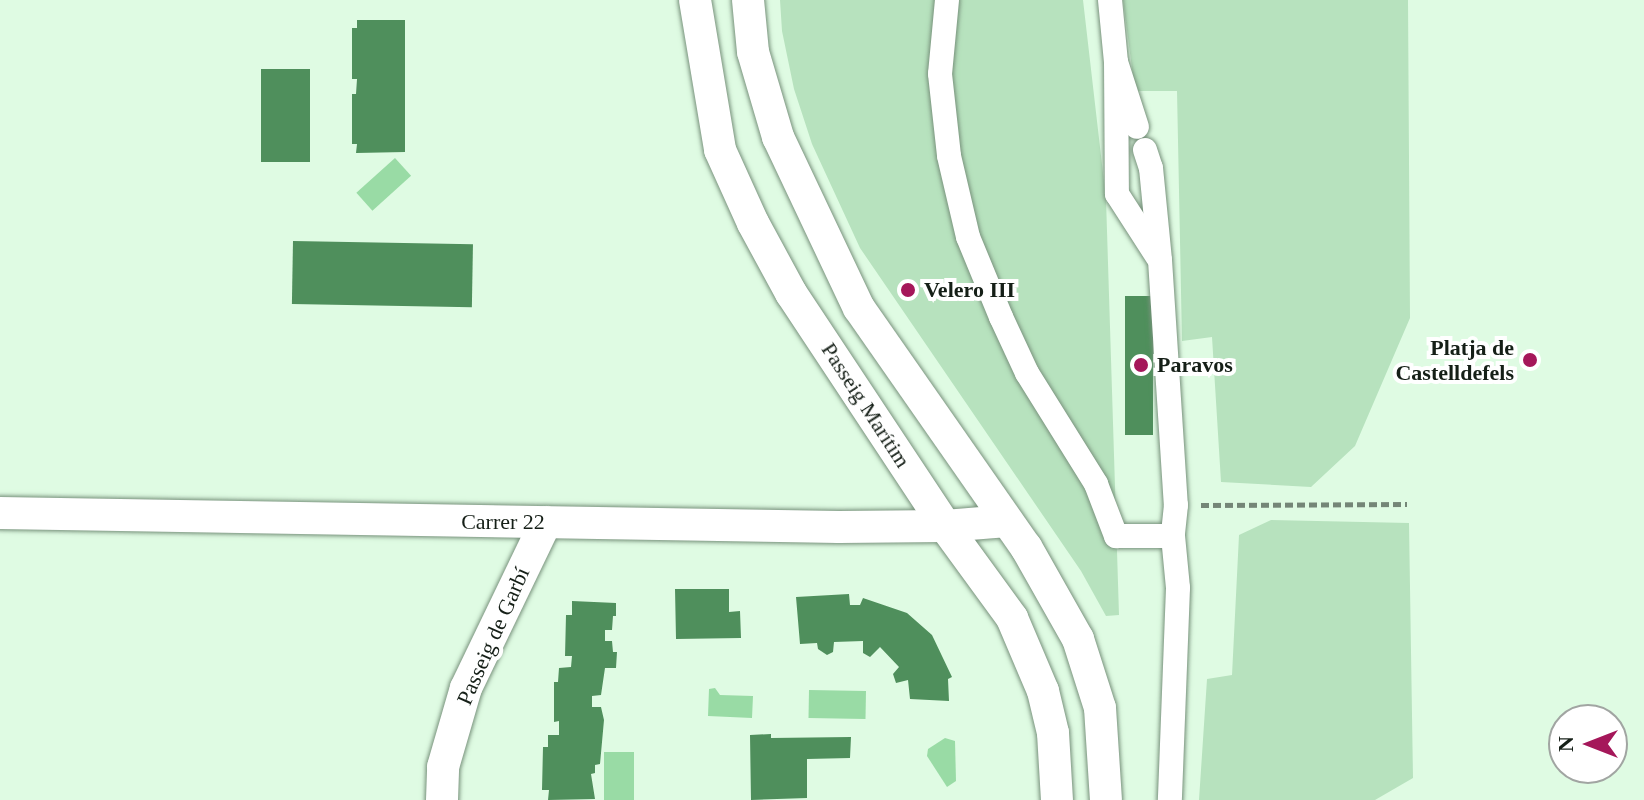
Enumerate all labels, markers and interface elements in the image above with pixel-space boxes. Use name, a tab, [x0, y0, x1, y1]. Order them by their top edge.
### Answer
place label: Velero III	[924, 277, 1015, 303]
marker: Velero III	[899, 281, 917, 299]
place label: Platja de Castelldefels	[1395, 334, 1514, 386]
street label: Passeig Marítim	[816, 338, 916, 472]
marker: Platja de Castelldefels	[1521, 351, 1539, 369]
place label: Paravos	[1157, 352, 1233, 378]
marker: Paravos	[1132, 356, 1150, 374]
street label: Carrer 22	[461, 509, 545, 535]
street label: Passeig de Garbí	[451, 563, 535, 709]
north arrow	[1548, 704, 1628, 784]
text: N	[1553, 736, 1578, 752]

